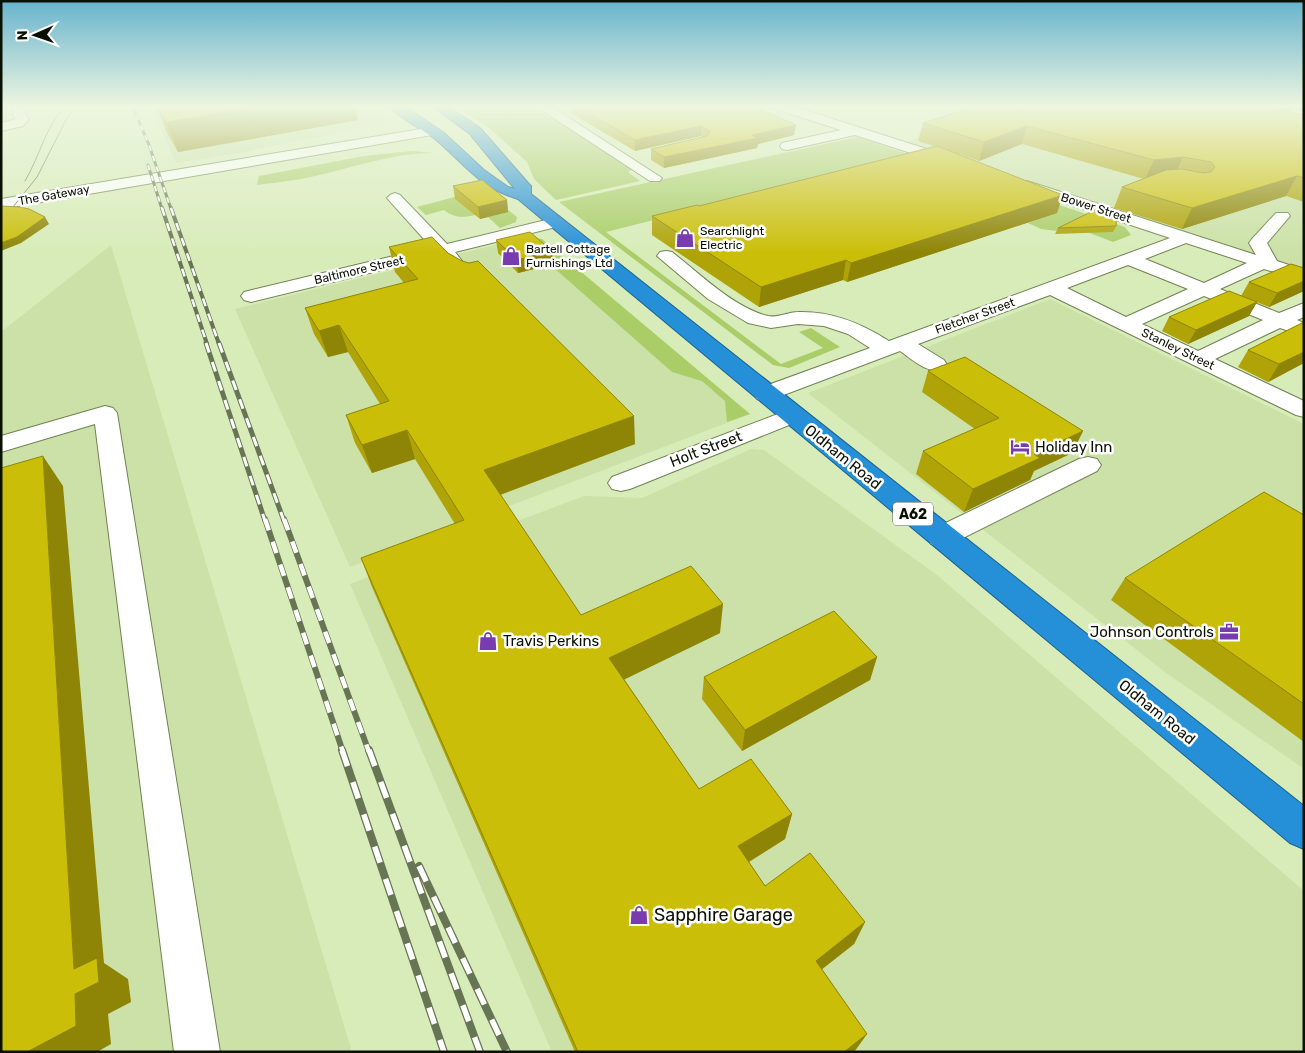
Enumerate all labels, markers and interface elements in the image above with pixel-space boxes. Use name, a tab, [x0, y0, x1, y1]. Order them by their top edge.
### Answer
north arrow	[10, 10, 60, 60]
text: N	[14, 30, 31, 41]
street label: The Gateway	[17, 182, 91, 208]
street label: Bower Street	[1059, 190, 1133, 226]
place label: Searchlight Electric	[700, 224, 764, 252]
shop icon: Searchlight Electric	[674, 227, 696, 249]
place label: Bartell Cottage Furnishings Ltd	[526, 242, 613, 270]
shop icon: Bartell Cottage Furnishings Ltd	[500, 245, 522, 267]
street label: Baltimore Street	[313, 253, 405, 287]
street label: Fletcher Street	[933, 295, 1017, 337]
street label: Stanley Street	[1139, 325, 1217, 373]
street label: Oldham Road	[801, 421, 885, 493]
street label: Holt Street	[667, 427, 745, 471]
hotel icon: Holiday Inn	[1009, 436, 1031, 458]
place label: Holiday Inn	[1035, 438, 1112, 456]
road number: A62	[893, 502, 933, 526]
office icon: Johnson Controls	[1218, 621, 1240, 643]
place label: Johnson Controls	[1090, 623, 1214, 641]
shop icon: Travis Perkins	[477, 630, 499, 652]
place label: Travis Perkins	[503, 632, 600, 650]
street label: Oldham Road	[1115, 676, 1199, 748]
shop icon: Sapphire Garage	[628, 904, 650, 926]
place label: Sapphire Garage	[654, 904, 793, 926]

